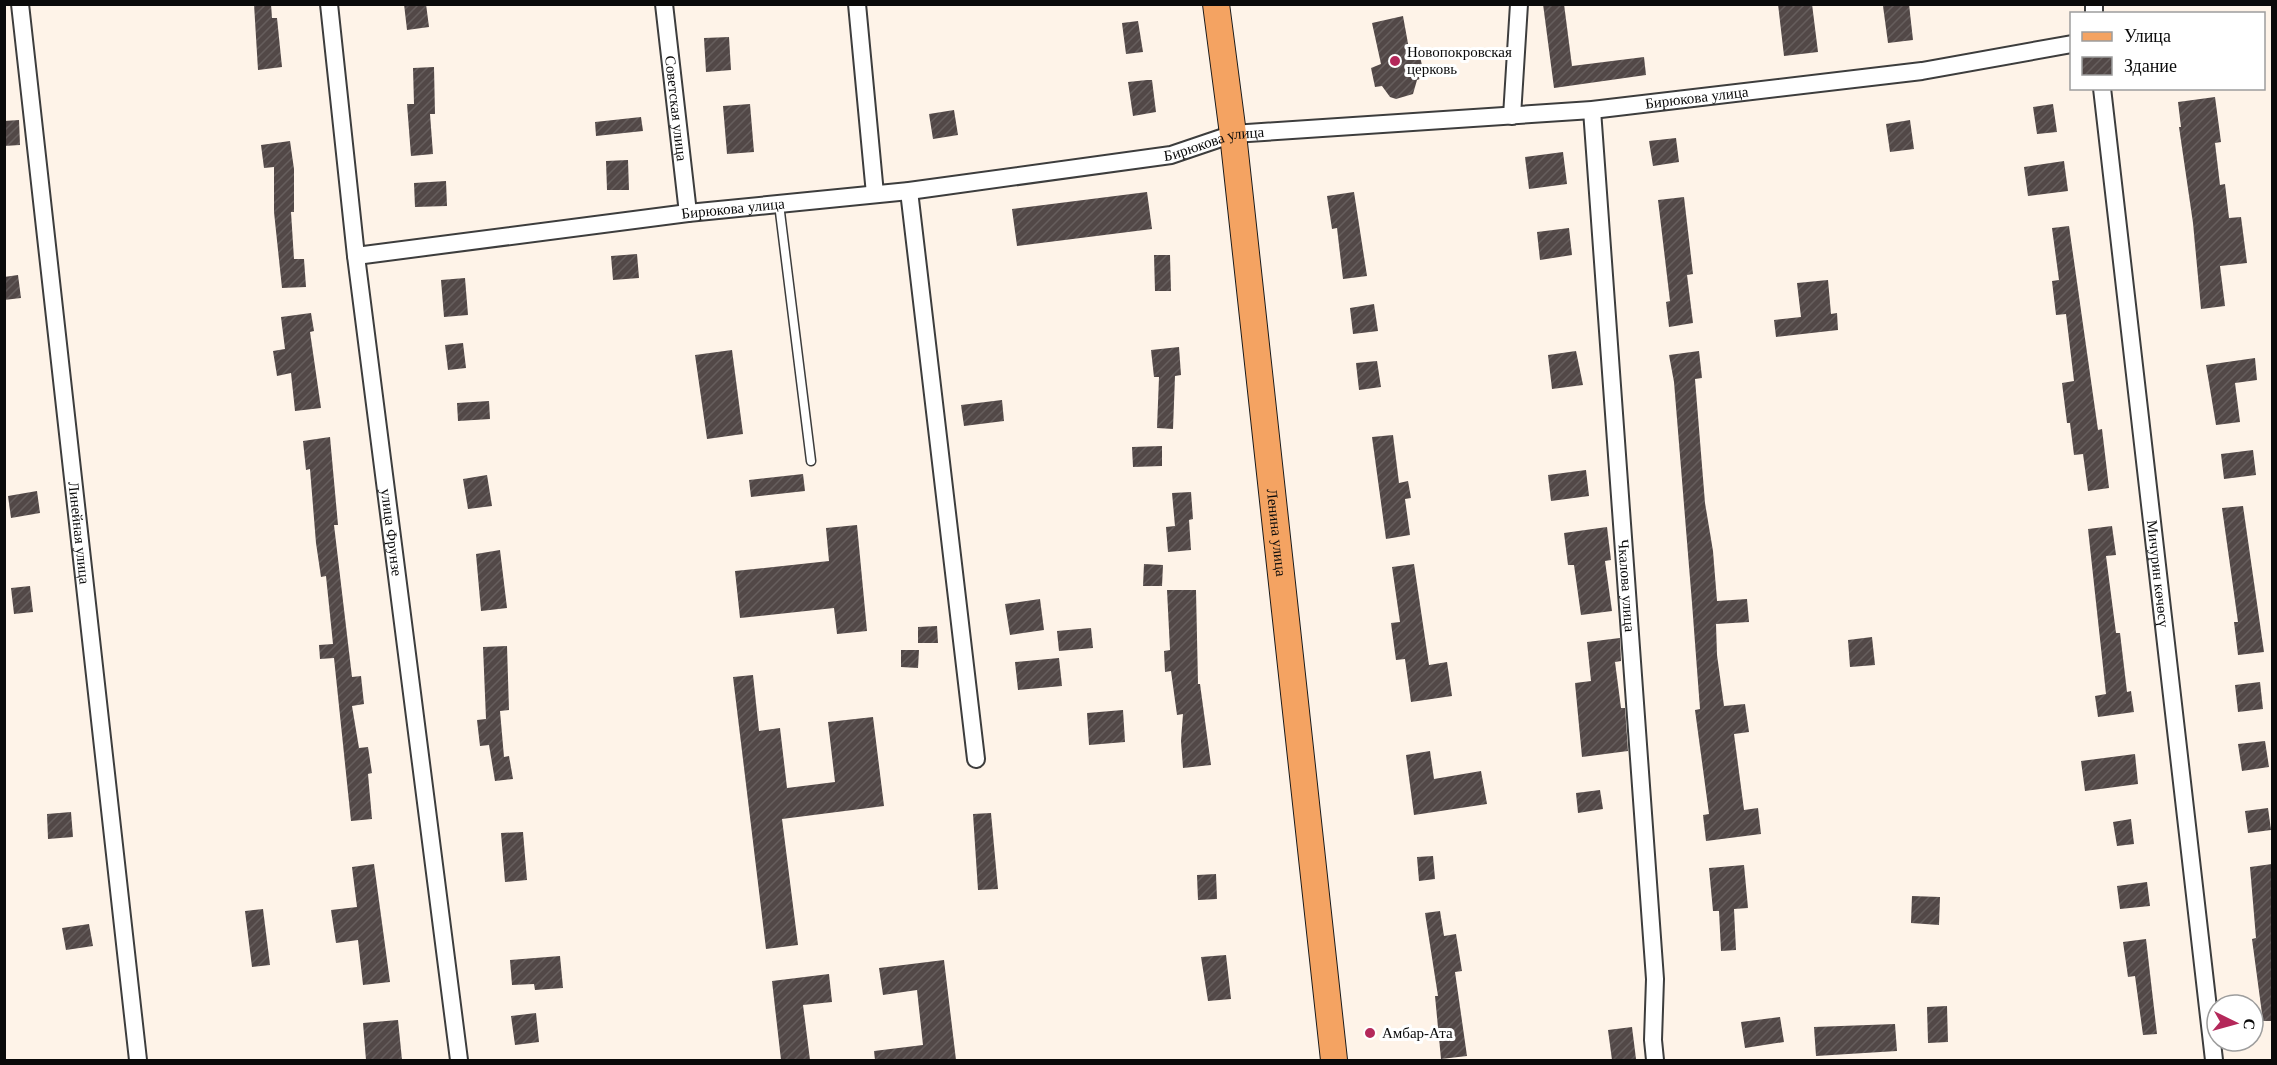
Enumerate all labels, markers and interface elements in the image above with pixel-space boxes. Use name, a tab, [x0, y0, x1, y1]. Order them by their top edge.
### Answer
legend	[2070, 12, 2265, 90]
text: Улица	[2124, 26, 2171, 46]
place label: Новопокровская церковь	[1407, 44, 1512, 77]
marker: Новопокровская церковь	[1388, 54, 1402, 68]
street label: Советская улица	[662, 55, 690, 162]
text: Здание	[2124, 56, 2177, 76]
street label: Бирюкова улица	[1644, 84, 1749, 112]
street label: Бирюкова улица	[1163, 124, 1265, 164]
street label: Бирюкова улица	[680, 195, 786, 222]
street label: Линейная улица	[65, 480, 93, 585]
street label: улица Фрунзе	[378, 488, 405, 577]
street label: Ленина улица	[1264, 488, 1289, 578]
street label: Мичурин көчөсү	[2144, 519, 2172, 629]
street label: Чкалова улица	[1615, 539, 1638, 633]
north arrow	[2205, 993, 2265, 1053]
text: С	[2240, 1018, 2258, 1031]
place label: Амбар-Ата	[1382, 1025, 1453, 1041]
marker: Амбар-Ата	[1363, 1026, 1377, 1040]

